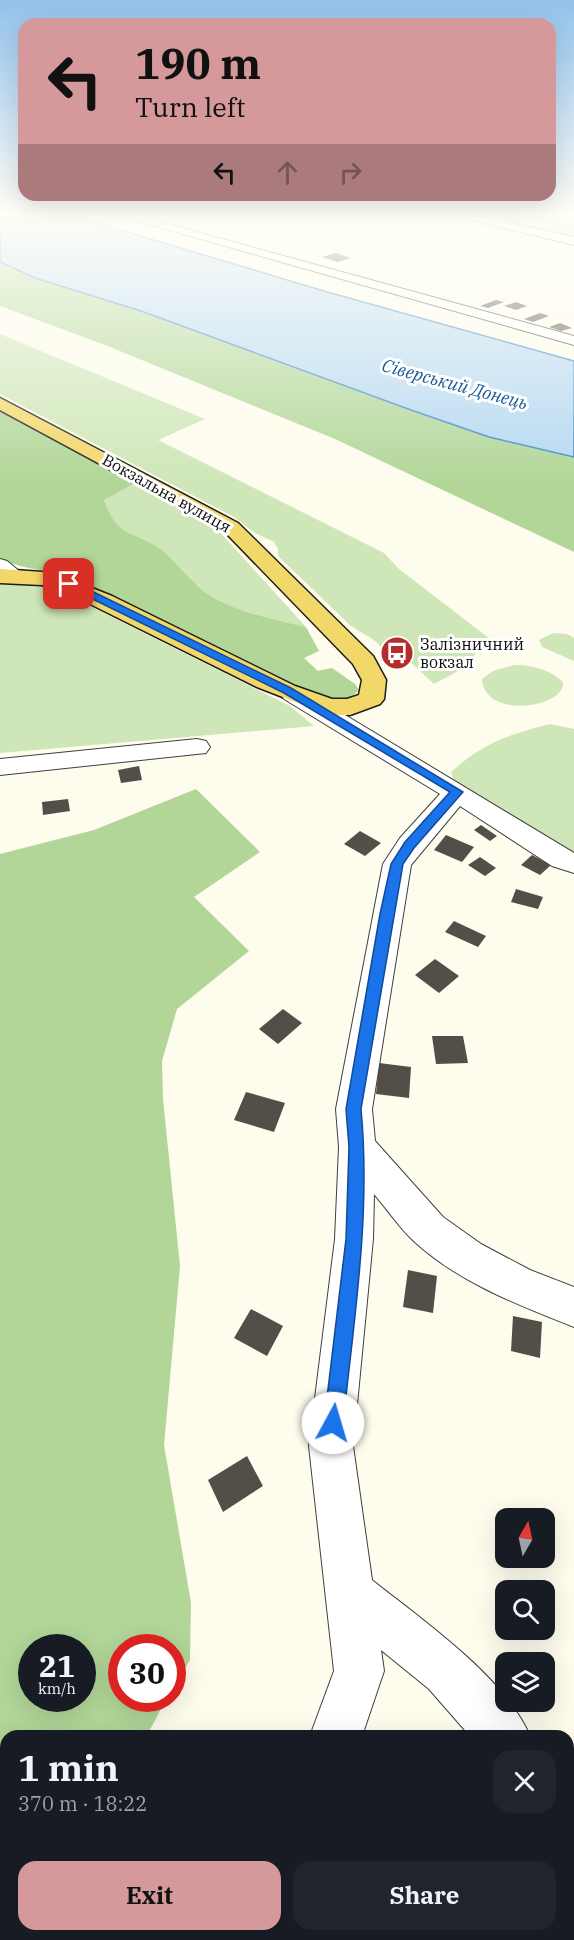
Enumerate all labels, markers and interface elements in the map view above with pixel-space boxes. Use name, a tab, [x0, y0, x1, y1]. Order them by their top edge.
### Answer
text: 190 m	[135, 36, 261, 91]
icon: left	[36, 42, 114, 120]
text: Turn left	[135, 89, 246, 124]
icon: left	[208, 156, 241, 189]
icon: ahead	[271, 156, 304, 189]
icon: right	[334, 156, 367, 189]
water label: Сіверський Донець	[380, 353, 530, 415]
street label: Вокзальна вулиця	[99, 449, 235, 537]
pin	[43, 558, 94, 609]
icon: arrive	[52, 567, 85, 600]
place label: Залізничний вокзал	[420, 634, 524, 672]
bus stop icon: Залізничний вокзал	[379, 635, 415, 671]
position arrow	[301, 1391, 365, 1455]
north arrow	[495, 1508, 555, 1568]
map controls	[495, 1508, 555, 1712]
button: search	[495, 1580, 555, 1640]
speed limit sign: 30	[108, 1634, 186, 1712]
text: 21	[39, 1646, 75, 1685]
button: layers	[495, 1652, 555, 1712]
text: km/h	[38, 1679, 76, 1698]
text: 1 min	[18, 1744, 119, 1791]
button: close	[493, 1750, 556, 1813]
text: 370 m · 18:22	[18, 1790, 147, 1817]
button: Exit	[18, 1861, 281, 1930]
button: Share	[293, 1861, 556, 1930]

